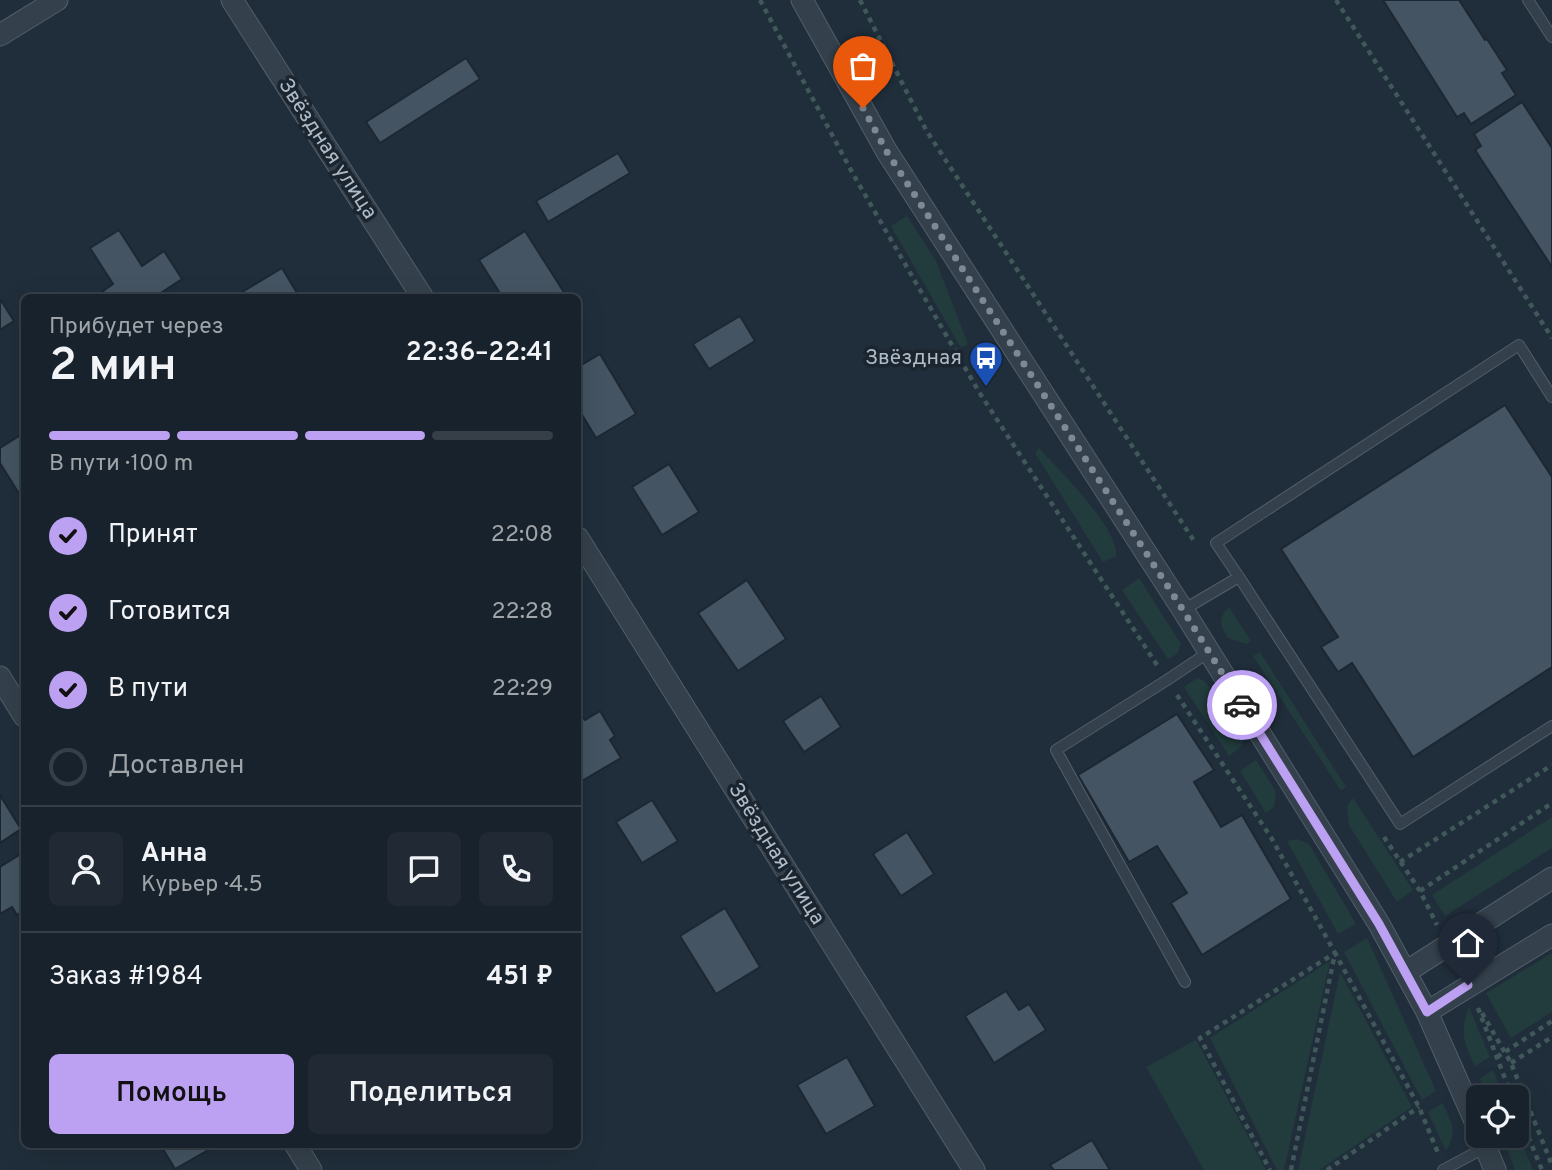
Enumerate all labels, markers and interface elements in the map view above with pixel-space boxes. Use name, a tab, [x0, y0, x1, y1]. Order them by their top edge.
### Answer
pin	[833, 36, 893, 108]
icon: bag	[844, 47, 882, 85]
street label: Звёздная улица	[271, 73, 383, 225]
text: Прибудет через	[49, 313, 224, 342]
text: 22:36–22:41	[406, 337, 553, 370]
text: 2 мин	[49, 338, 177, 397]
bus stop icon: Звёздная	[967, 339, 1005, 388]
place label: Звёздная	[865, 345, 962, 372]
text: В пути · 100 m	[49, 450, 193, 479]
icon: check	[49, 517, 87, 555]
text: Принят	[108, 519, 198, 552]
text: 22:08	[491, 521, 553, 550]
icon: check	[49, 594, 87, 632]
text: Готовится	[108, 596, 231, 629]
text: 22:28	[492, 598, 553, 627]
courier	[1207, 670, 1277, 740]
icon: check	[49, 671, 87, 709]
text: В пути	[108, 673, 188, 706]
text: 22:29	[492, 675, 553, 704]
icon: car	[1223, 686, 1261, 724]
text: Доставлен	[108, 750, 244, 783]
street label: Звёздная улица	[721, 778, 831, 930]
button: person	[49, 832, 123, 906]
button: chat	[387, 832, 461, 906]
button: phone	[479, 832, 553, 906]
text: Анна	[141, 838, 207, 871]
text: Курьер · 4.5	[141, 871, 263, 900]
pin	[1438, 913, 1498, 985]
icon: home	[1449, 924, 1487, 962]
text: Заказ #1984	[49, 961, 203, 994]
text: 451 ₽	[486, 961, 553, 994]
button: Помощь	[49, 1054, 294, 1134]
button: Поделиться	[308, 1054, 553, 1134]
map controls	[1466, 1085, 1529, 1148]
button: locate	[1466, 1085, 1529, 1148]

